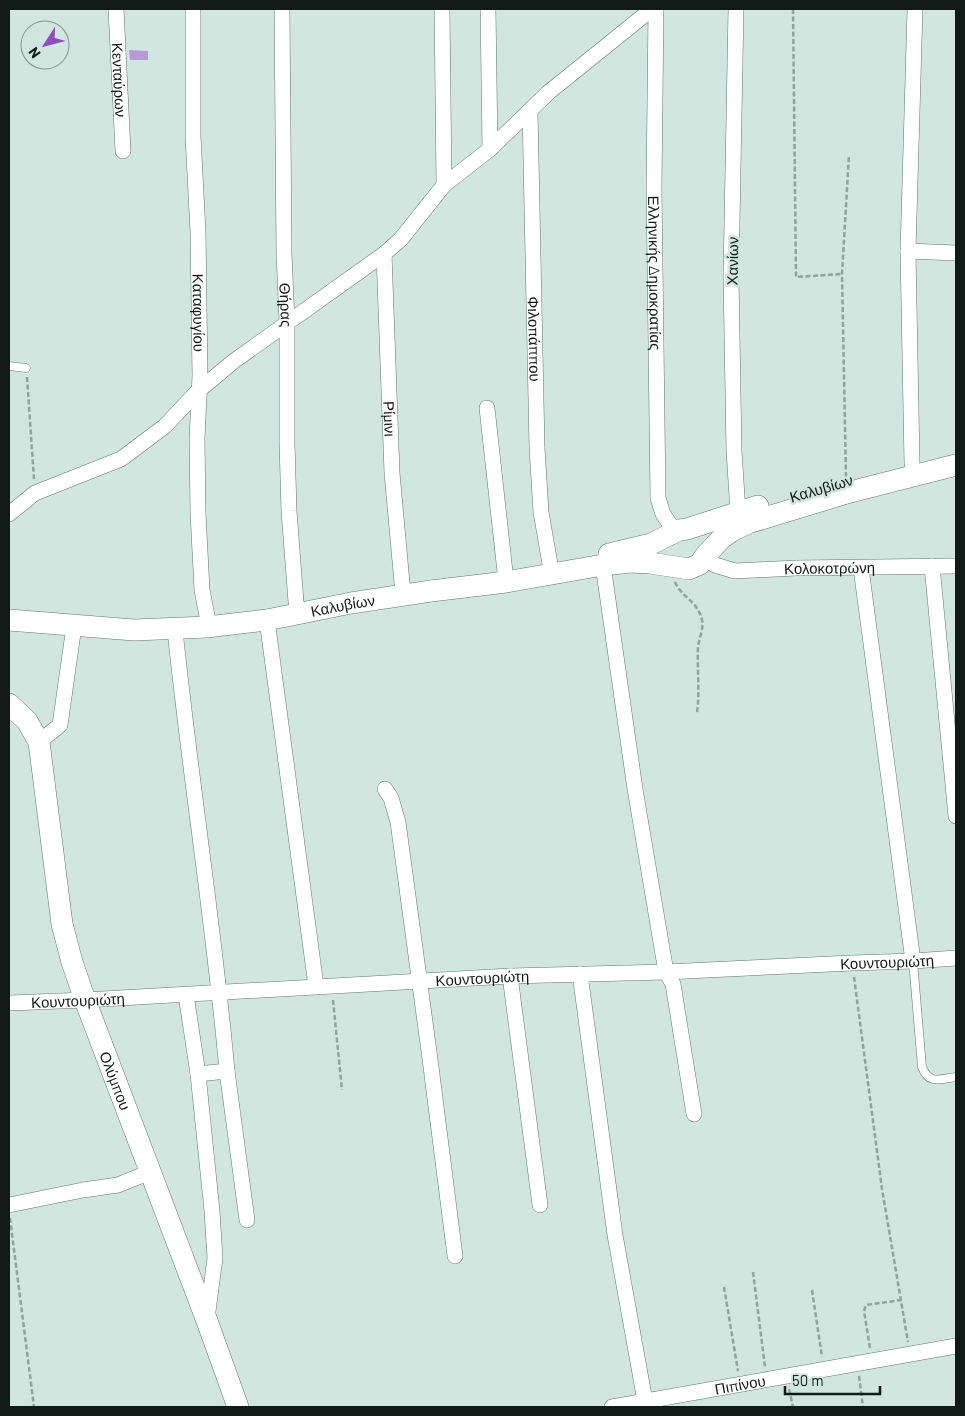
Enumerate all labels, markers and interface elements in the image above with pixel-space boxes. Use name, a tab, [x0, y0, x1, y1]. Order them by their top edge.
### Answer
north arrow	[20, 20, 70, 70]
street label: Κενταύρων	[109, 42, 130, 118]
text: N	[24, 44, 44, 62]
street label: Ελληνικής Δημοκρατίας	[645, 196, 665, 350]
street label: Χανίων	[723, 236, 741, 286]
street label: Καταφυγίου	[190, 274, 209, 352]
street label: Θήρας	[276, 282, 296, 327]
street label: Φιλοπάππου	[525, 296, 545, 382]
street label: Ρίμινι	[380, 401, 400, 437]
street label: Καλυβίων	[787, 470, 855, 506]
street label: Κολοκοτρώνη	[784, 558, 875, 578]
street label: Καλυβίων	[309, 591, 376, 620]
street label: Κουντουριώτη	[840, 951, 934, 973]
street label: Κουντουριώτη	[435, 967, 529, 989]
street label: Κουντουριώτη	[31, 989, 125, 1011]
street label: Ολύμπου	[96, 1049, 135, 1112]
scale bar	[785, 1364, 880, 1396]
street label: Πιπίνου	[713, 1371, 767, 1398]
text: 50 m	[792, 1371, 824, 1389]

